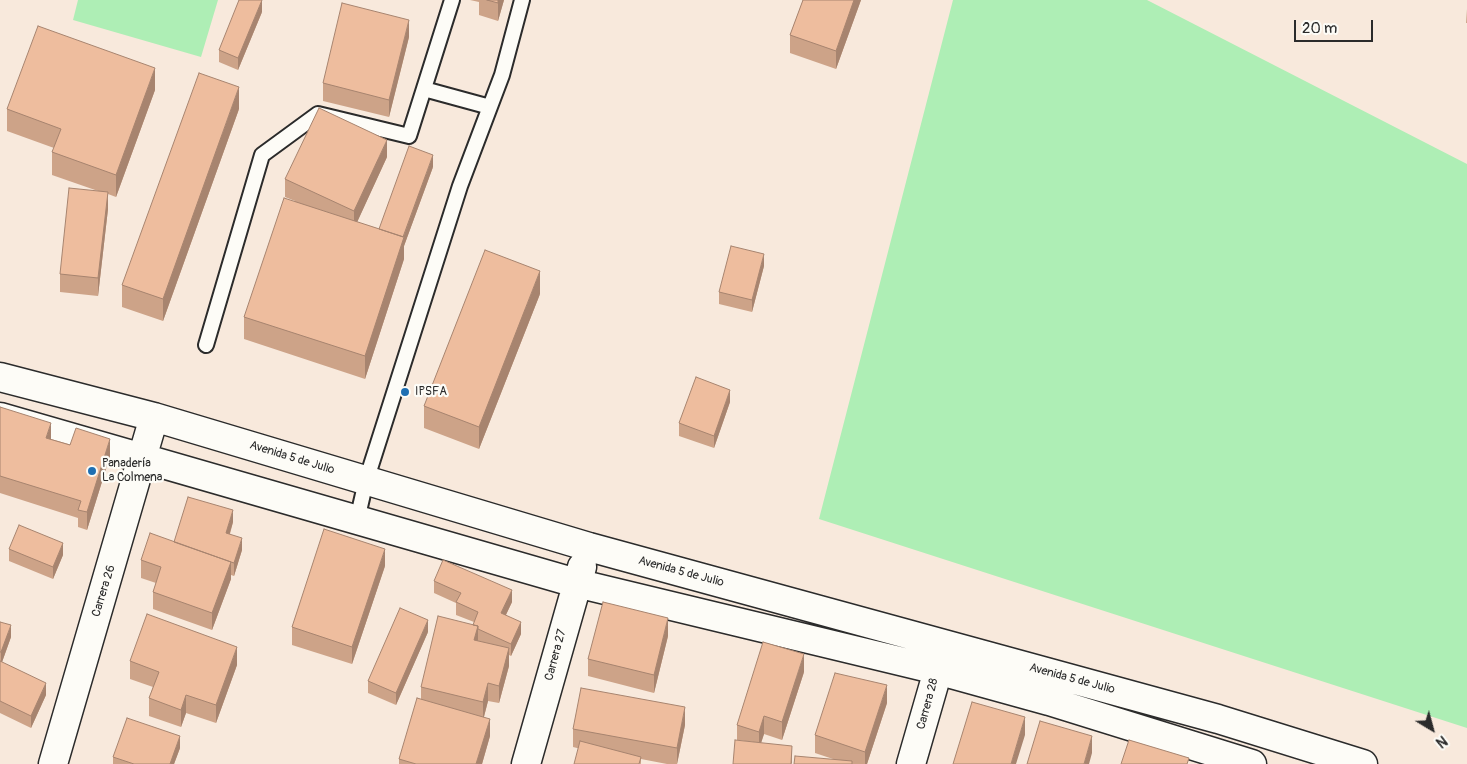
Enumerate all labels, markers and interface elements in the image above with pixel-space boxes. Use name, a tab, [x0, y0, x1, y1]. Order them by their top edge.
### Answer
scale bar	[1297, 10, 1376, 42]
text: 20 m	[1302, 19, 1337, 38]
place label: IPSFA	[415, 385, 447, 399]
marker: IPSFA	[399, 386, 411, 398]
street label: Avenida 5 de Julio	[248, 438, 336, 478]
place label: Panadería La Colmena	[102, 457, 162, 485]
marker: Panadería La Colmena	[86, 465, 98, 477]
street label: Avenida 5 de Julio	[637, 554, 725, 590]
street label: Carrera 26	[89, 563, 119, 619]
street label: Carrera 27	[542, 628, 570, 682]
street label: Avenida 5 de Julio	[1028, 661, 1116, 697]
street label: Carrera 28	[914, 677, 942, 731]
north arrow	[1407, 704, 1457, 754]
text: N	[1432, 732, 1450, 751]

